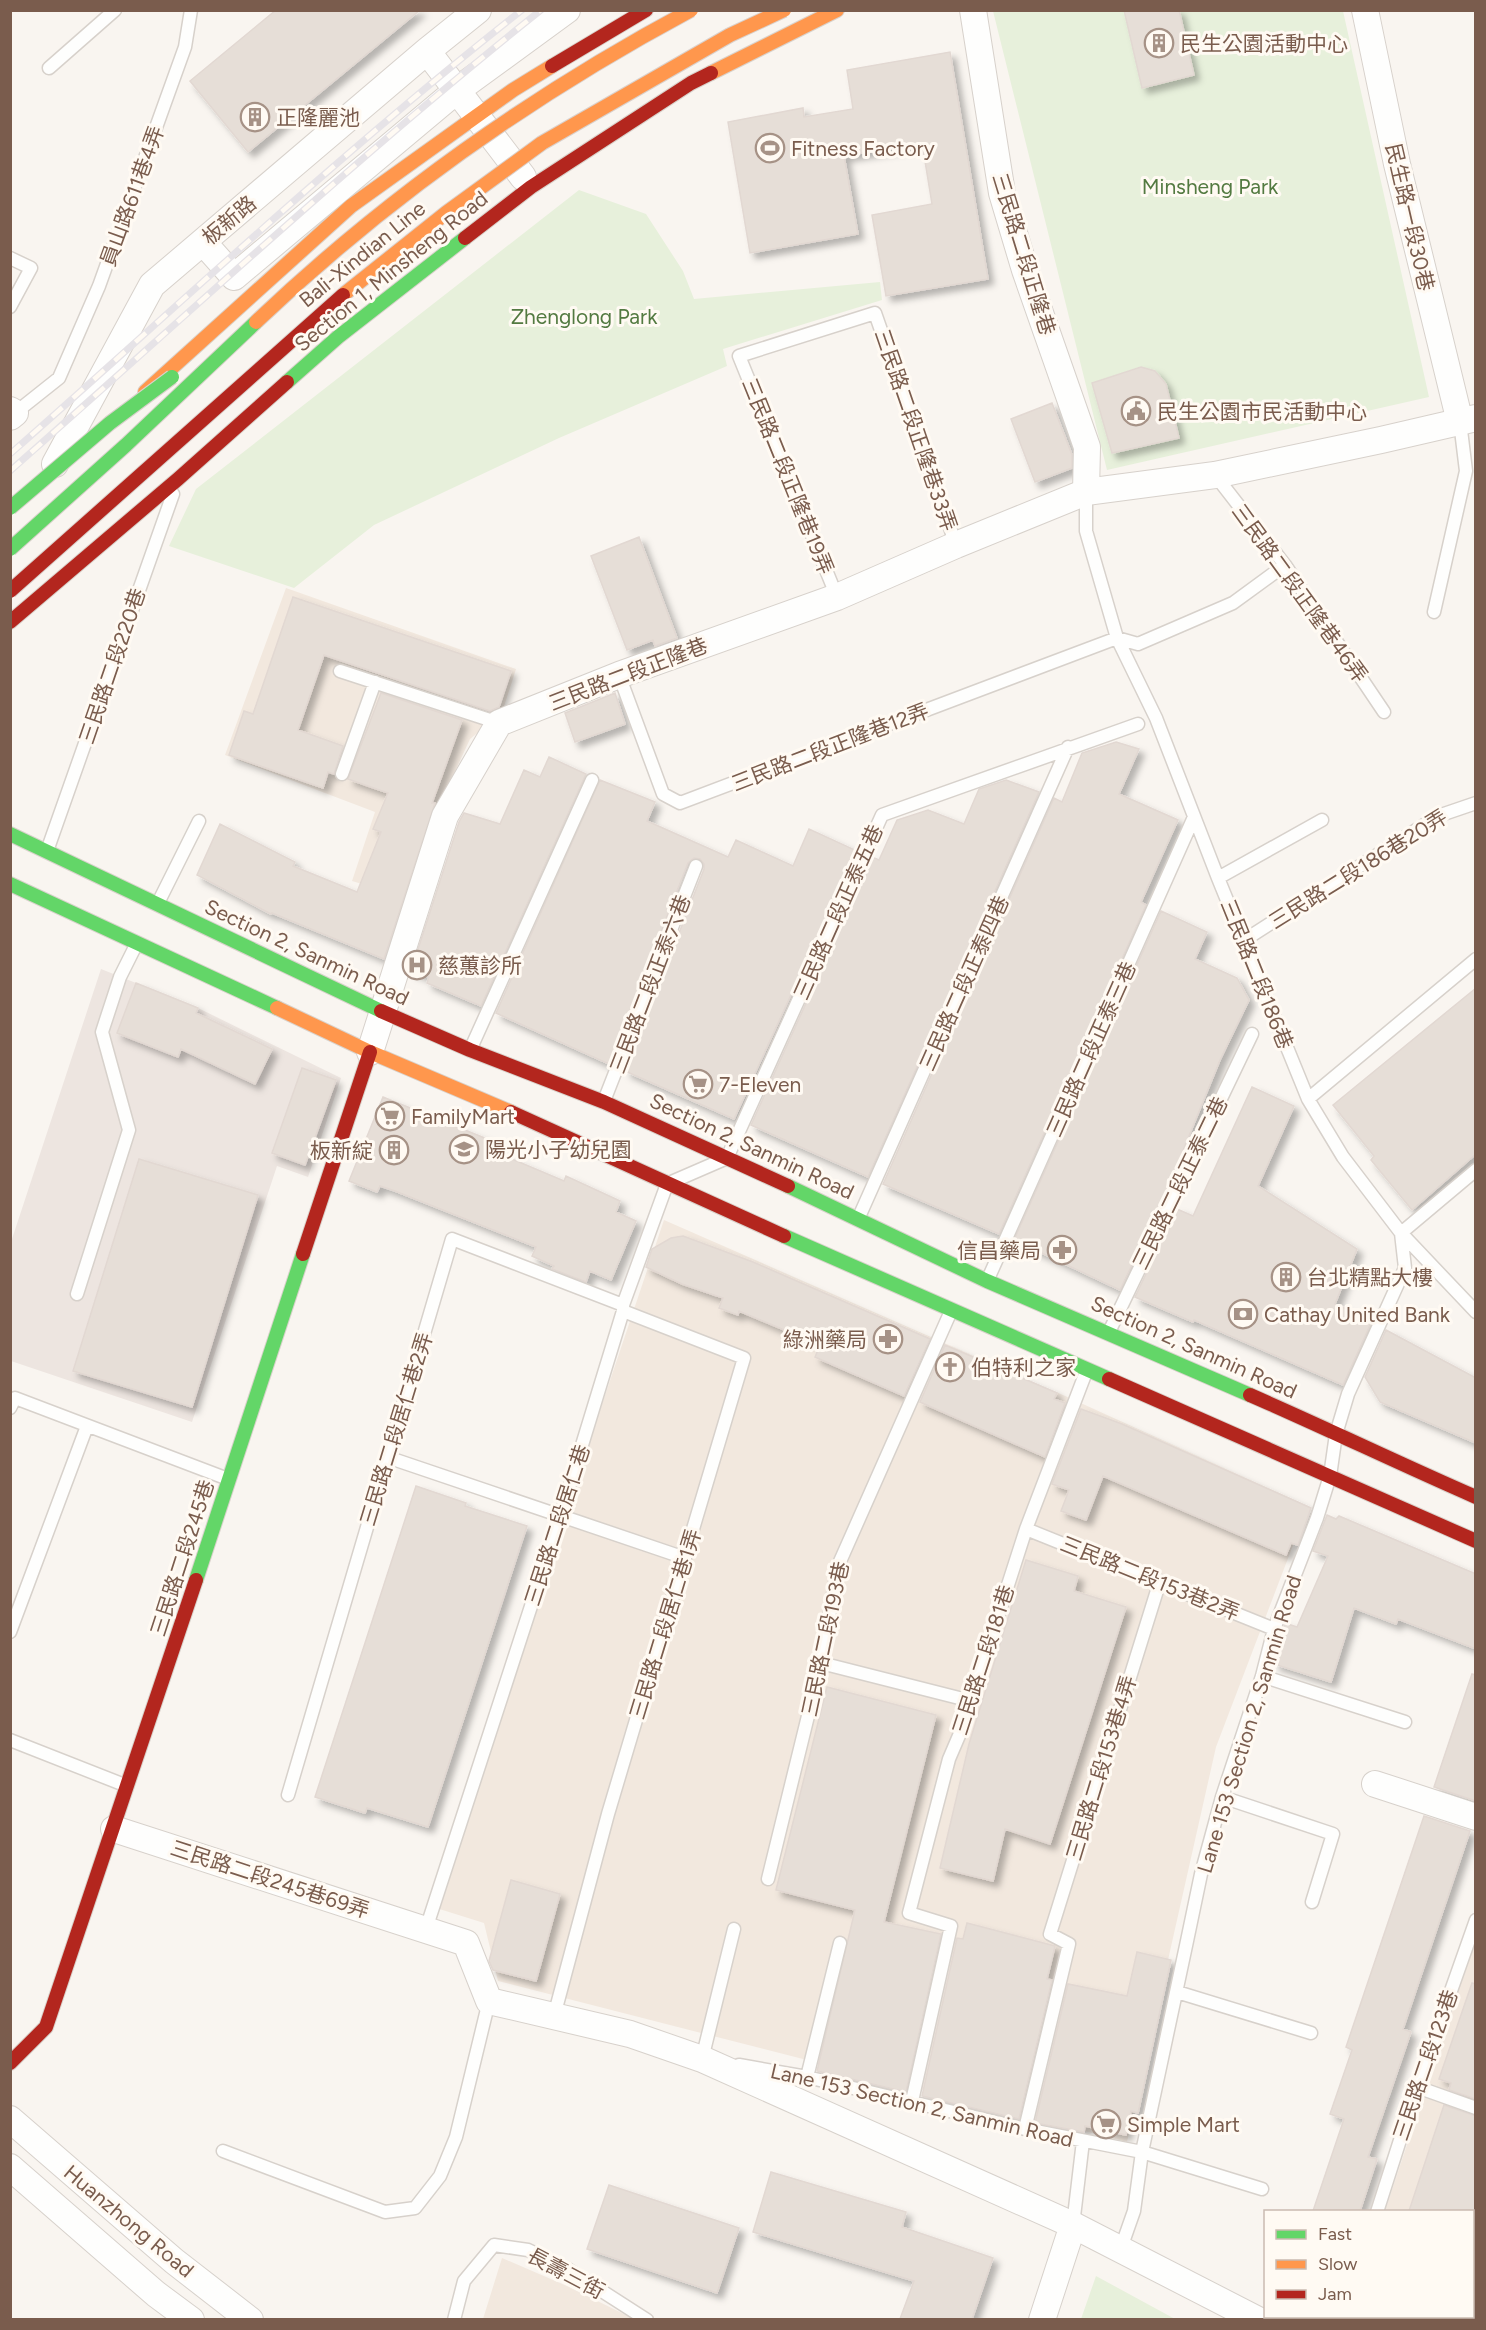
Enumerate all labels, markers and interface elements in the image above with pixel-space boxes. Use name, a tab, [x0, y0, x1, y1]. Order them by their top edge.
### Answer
building icon: 民生公園活動中心	[1143, 27, 1175, 59]
place label: 民生公園活動中心	[1180, 31, 1348, 56]
building icon: 正隆麗池	[239, 101, 271, 133]
place label: 正隆麗池	[276, 105, 360, 130]
street label: 員山路611巷4弄	[95, 123, 169, 269]
sports icon: Fitness Factory	[754, 132, 786, 164]
place label: Fitness Factory	[791, 136, 935, 161]
street label: 民生路一段30巷	[1381, 141, 1439, 293]
street label: 三民路二段正隆巷	[987, 170, 1061, 338]
park label: Minsheng Park	[1142, 174, 1279, 199]
street label: Section 1, Minsheng Road	[289, 185, 493, 357]
street label: 板新路	[197, 190, 261, 250]
street label: Bali-Xindian Line	[294, 195, 430, 313]
park label: Zhenglong Park	[511, 304, 658, 329]
street label: 三民路二段正隆巷33弄	[870, 326, 962, 534]
street label: 三民路二段正隆巷19弄	[737, 374, 839, 578]
public building icon: 民生公園市民活動中心	[1120, 395, 1152, 427]
place label: 民生公園市民活動中心	[1157, 399, 1367, 424]
street label: 三民路二段正隆巷46弄	[1227, 499, 1373, 687]
street label: 三民路二段220巷	[74, 585, 150, 747]
street label: 三民路二段正隆巷	[545, 632, 711, 716]
street label: 三民路二段正隆巷12弄	[728, 698, 932, 796]
street label: 三民路二段186巷20弄	[1264, 804, 1452, 934]
street label: 三民路二段正泰五巷	[788, 821, 888, 1003]
street label: 三民路二段正泰六巷	[604, 891, 696, 1077]
street label: 三民路二段正泰四巷	[914, 892, 1014, 1074]
street label: Section 2, Sanmin Road	[201, 894, 413, 1010]
street label: 三民路二段186巷	[1216, 895, 1298, 1053]
hospital icon: 慈蕙診所	[401, 949, 433, 981]
place label: 慈蕙診所	[438, 953, 522, 978]
street label: 三民路二段正泰三巷	[1041, 958, 1141, 1140]
supermarket icon: 7-Eleven	[682, 1068, 714, 1100]
place label: 7-Eleven	[719, 1072, 801, 1097]
street label: Section 2, Sanmin Road	[646, 1088, 858, 1204]
street label: 三民路二段正泰二巷	[1127, 1093, 1233, 1273]
supermarket icon: FamilyMart	[374, 1100, 406, 1132]
place label: FamilyMart	[411, 1104, 515, 1129]
school or university icon: 陽光小子幼兒園	[448, 1133, 480, 1165]
building icon: 板新綻	[378, 1134, 410, 1166]
place label: 陽光小子幼兒園	[485, 1137, 632, 1162]
place label: 板新綻	[310, 1138, 373, 1163]
pharmacy icon: 信昌藥局	[1046, 1234, 1078, 1266]
place label: 信昌藥局	[957, 1238, 1041, 1263]
building icon: 台北精點大樓	[1270, 1261, 1302, 1293]
place label: 台北精點大樓	[1307, 1265, 1433, 1290]
street label: Section 2, Sanmin Road	[1087, 1290, 1301, 1404]
bank icon: Cathay United Bank	[1227, 1298, 1259, 1330]
place label: Cathay United Bank	[1264, 1302, 1451, 1327]
pharmacy icon: 綠洲藥局	[872, 1323, 904, 1355]
place label: 綠洲藥局	[783, 1327, 867, 1352]
street label: 三民路二段居仁巷2弄	[355, 1329, 437, 1529]
church icon: 伯特利之家	[934, 1351, 966, 1383]
place label: 伯特利之家	[971, 1355, 1076, 1380]
street label: 三民路二段居仁巷	[519, 1441, 595, 1609]
street label: 三民路二段245巷	[145, 1477, 219, 1639]
street label: 三民路二段居仁巷1弄	[624, 1526, 706, 1722]
street label: 三民路二段153巷2弄	[1057, 1531, 1243, 1625]
street label: 三民路二段193巷	[796, 1559, 854, 1719]
street label: Lane 153 Section 2, Sanmin Road	[1192, 1572, 1306, 1876]
street label: 三民路二段181巷	[947, 1582, 1019, 1738]
street label: 三民路二段153巷4弄	[1061, 1672, 1141, 1864]
street label: 三民路二段245巷69弄	[167, 1835, 373, 1923]
street label: 三民路二段123巷	[1387, 1986, 1463, 2144]
street label: Lane 153 Section 2, Sanmin Road	[768, 2058, 1076, 2152]
supermarket icon: Simple Mart	[1090, 2108, 1122, 2140]
place label: Simple Mart	[1127, 2112, 1240, 2137]
street label: Huanzhong Road	[59, 2159, 199, 2283]
legend	[1264, 2210, 1474, 2318]
text: Fast	[1318, 2223, 1352, 2245]
street label: 長壽三街	[523, 2242, 609, 2304]
text: Slow	[1318, 2253, 1357, 2275]
text: Jam	[1318, 2283, 1352, 2305]

